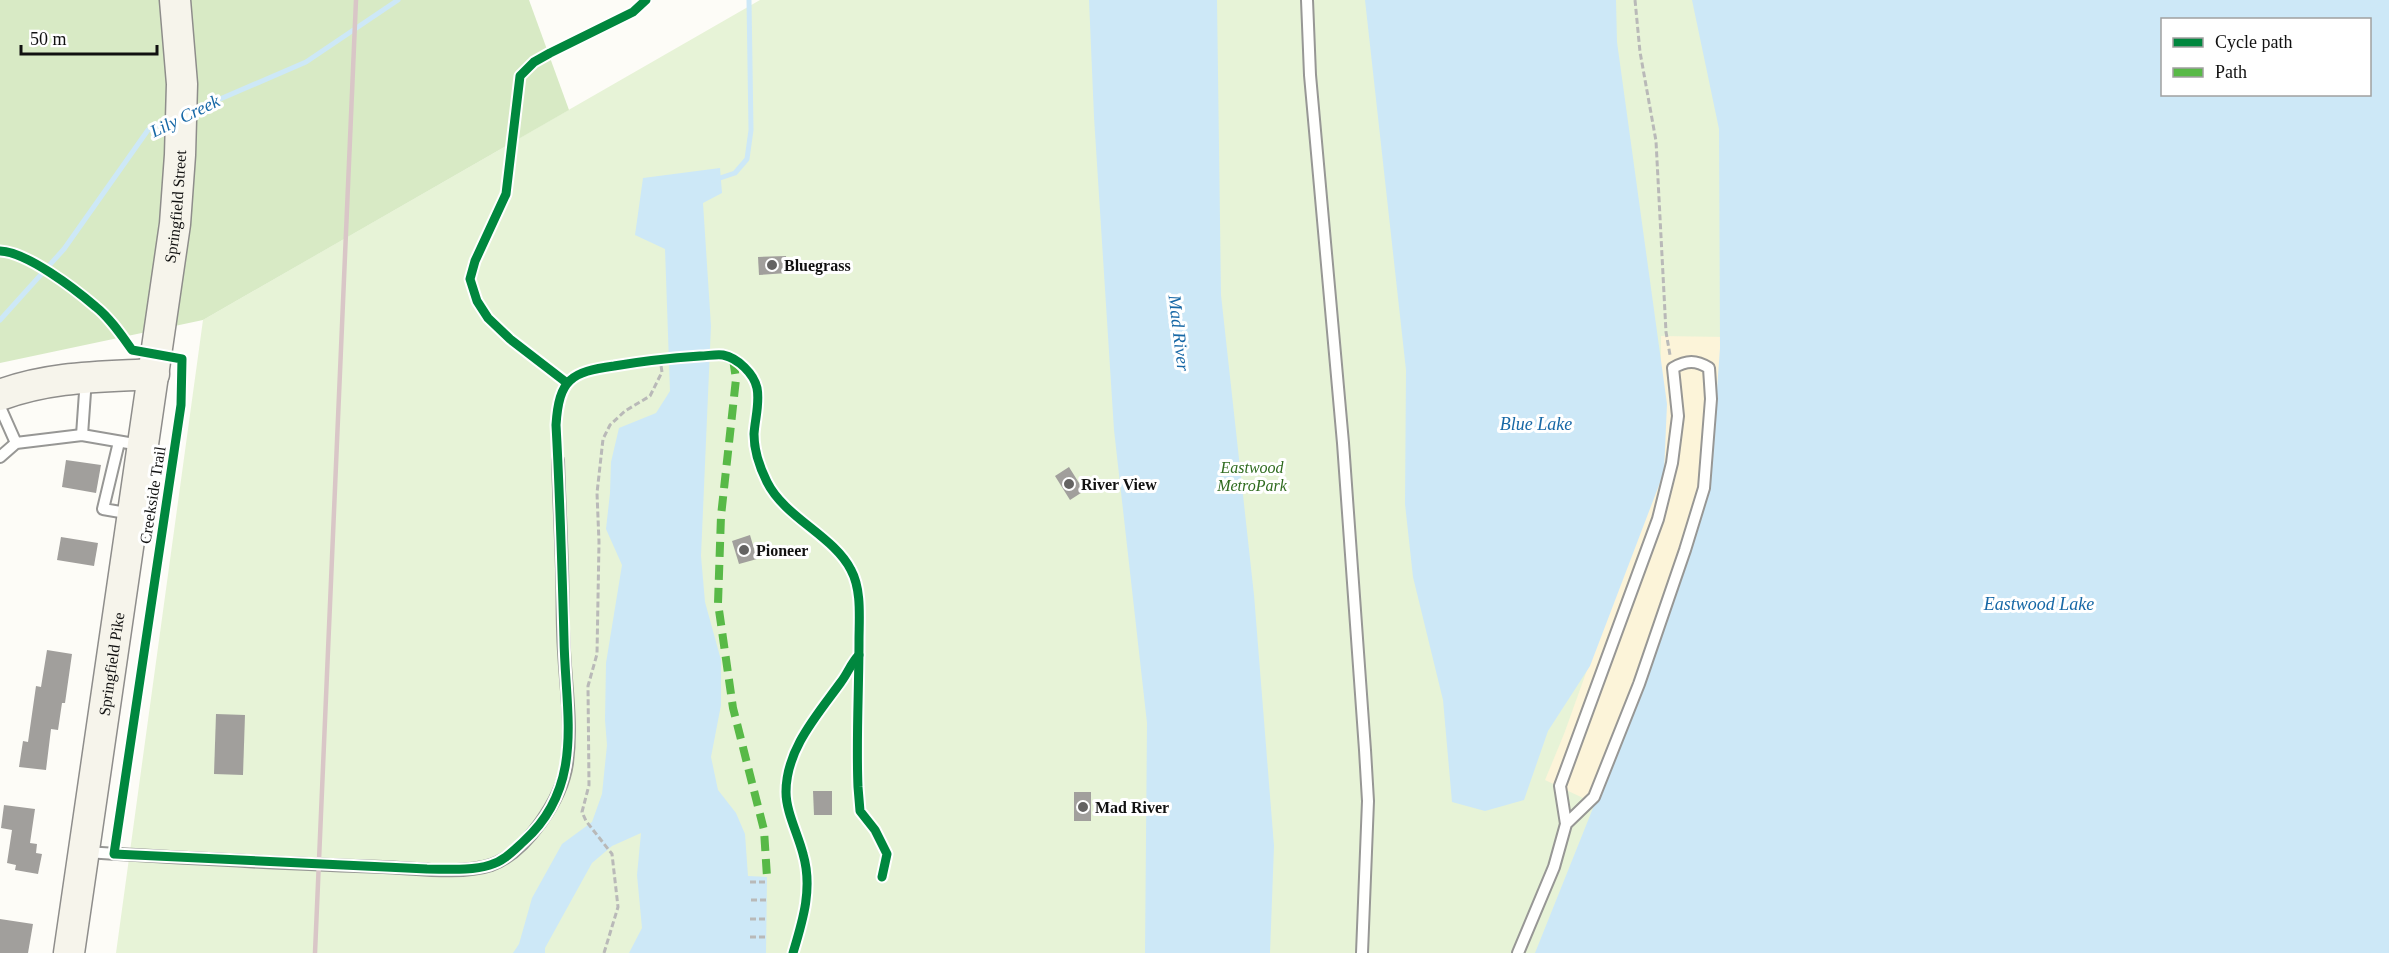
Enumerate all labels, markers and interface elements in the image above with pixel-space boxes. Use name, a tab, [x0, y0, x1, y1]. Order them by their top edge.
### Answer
scale bar	[21, 18, 158, 56]
legend	[2161, 18, 2371, 96]
text: 50 m	[30, 29, 67, 49]
text: Cycle path	[2215, 32, 2292, 52]
text: Path	[2215, 62, 2247, 82]
water label: Lily Creek	[146, 90, 224, 142]
street label: Springfield Street	[161, 149, 189, 264]
place label: Bluegrass	[784, 257, 851, 275]
marker: Bluegrass	[765, 258, 779, 272]
water label: Mad River	[1164, 293, 1194, 373]
water label: Blue Lake	[1500, 414, 1572, 434]
street label: Creekside Trail	[136, 445, 169, 545]
park label: Eastwood MetroPark	[1216, 459, 1288, 494]
place label: River View	[1081, 476, 1157, 493]
marker: River View	[1062, 477, 1076, 491]
place label: Pioneer	[756, 542, 808, 559]
marker: Pioneer	[737, 543, 751, 557]
water label: Eastwood Lake	[1983, 594, 2094, 614]
street label: Springfield Pike	[96, 611, 127, 717]
place label: Mad River	[1095, 799, 1169, 816]
marker: Mad River	[1076, 800, 1090, 814]

